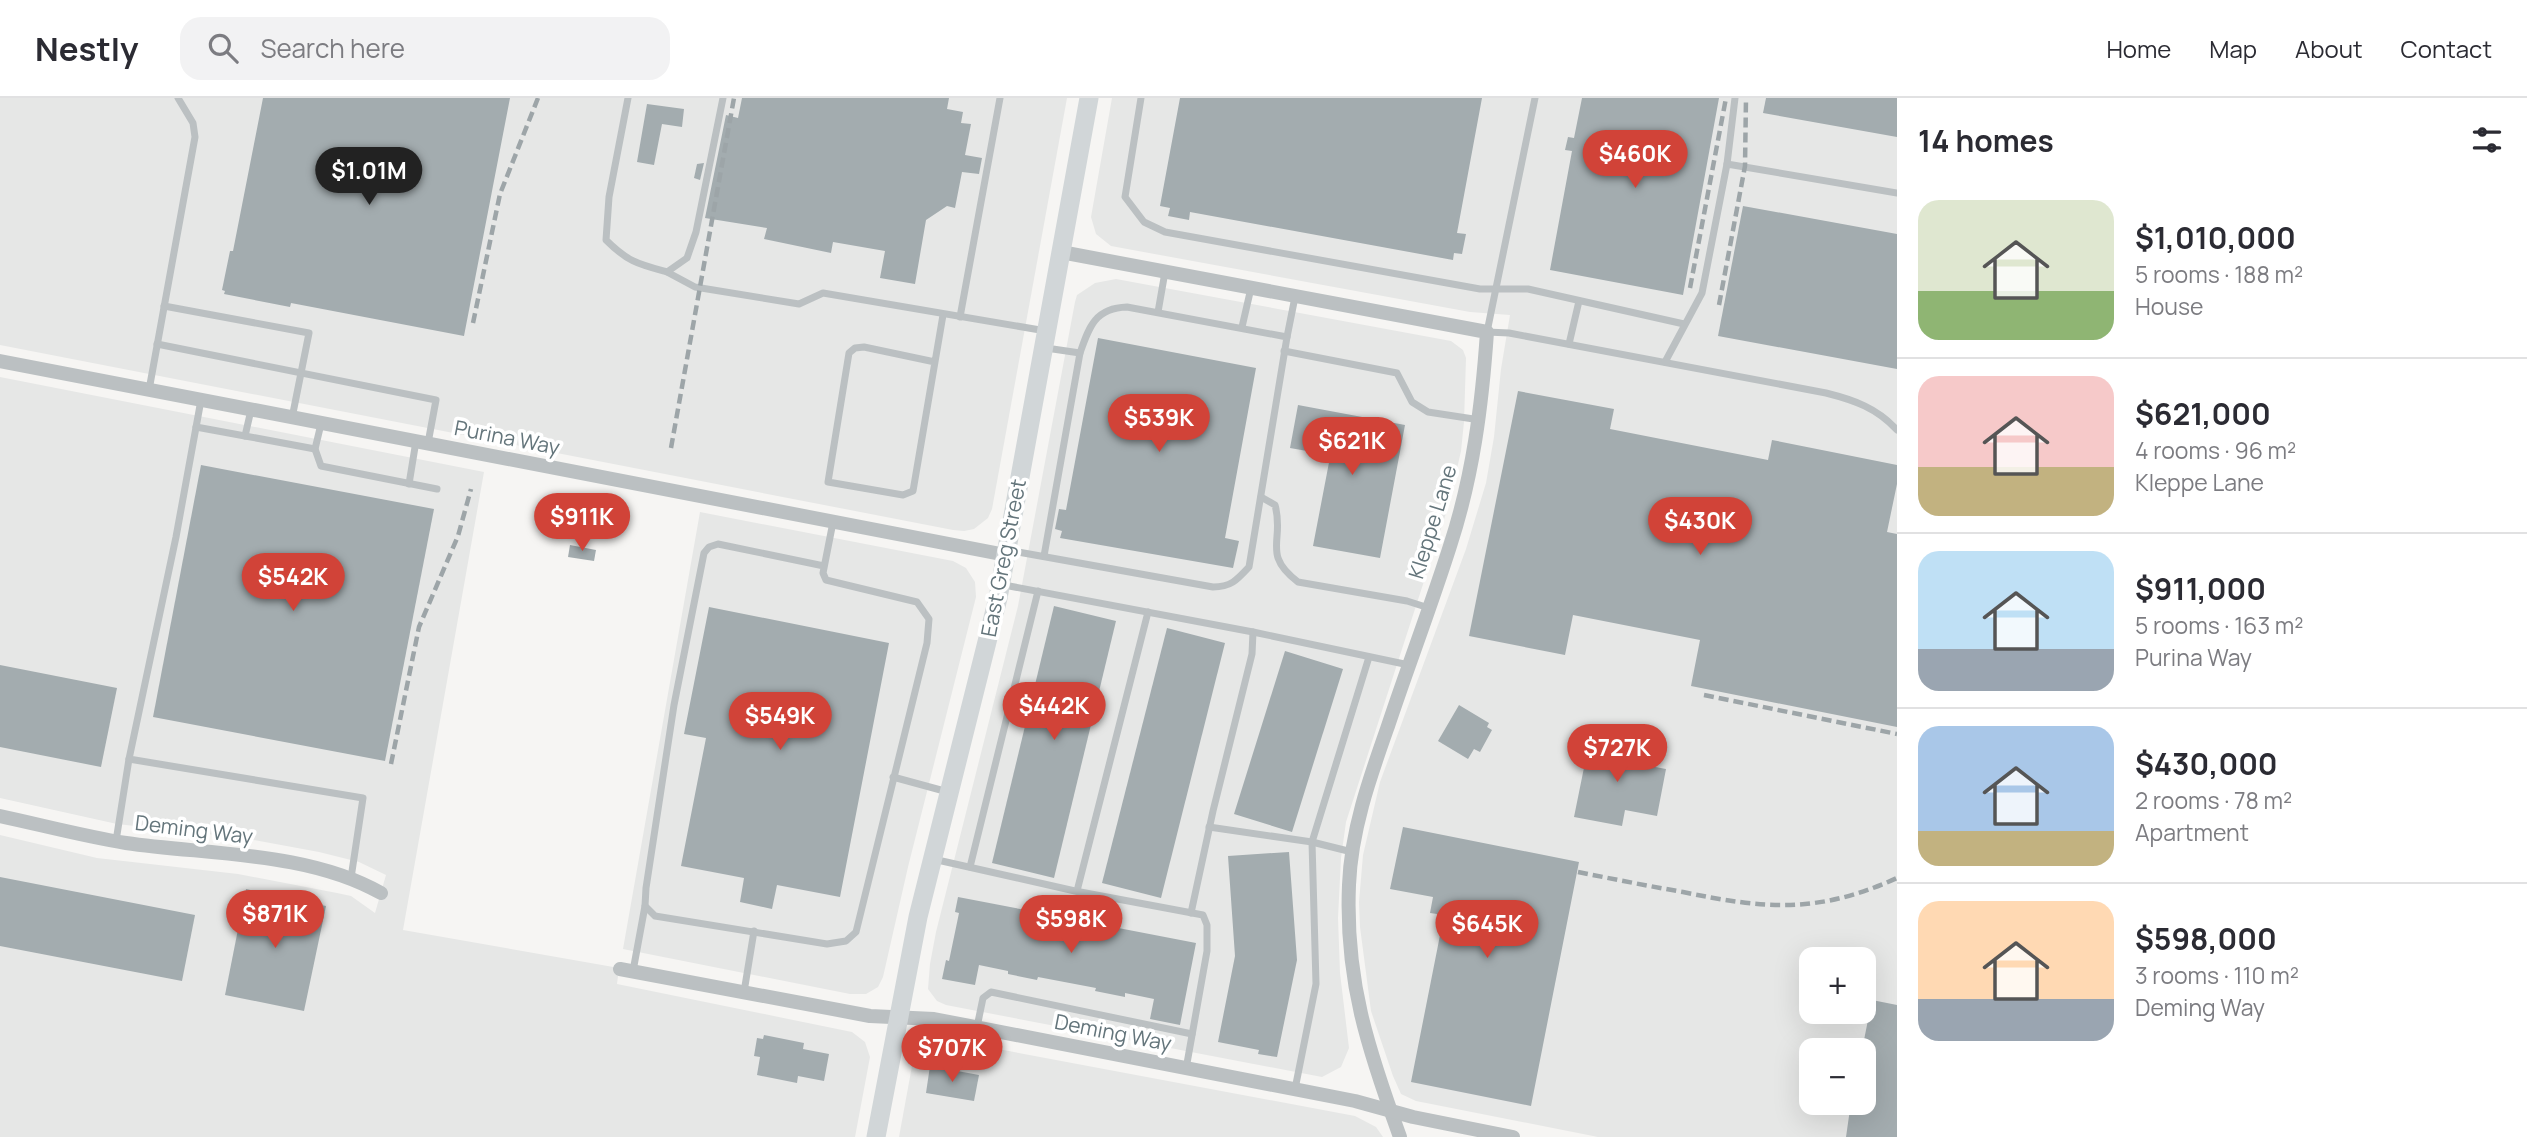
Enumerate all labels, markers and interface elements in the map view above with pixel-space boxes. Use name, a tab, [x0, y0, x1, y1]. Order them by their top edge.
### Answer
search box	[180, 17, 670, 80]
text: Nestly	[35, 26, 138, 71]
icon: search	[204, 29, 242, 67]
text: Search here	[260, 30, 405, 66]
text: Home	[2106, 32, 2171, 65]
text: Map	[2209, 32, 2257, 65]
text: About	[2295, 32, 2363, 65]
text: Contact	[2401, 32, 2492, 65]
text: 14 homes	[1918, 120, 2054, 161]
icon: filters	[2468, 121, 2506, 159]
pin: $460K	[1586, 130, 1684, 190]
text: $460K	[1599, 137, 1671, 169]
pin: $1.01M	[312, 148, 426, 207]
text: $1.01M	[331, 154, 407, 186]
text: $1,010,000	[2135, 217, 2296, 258]
icon: home	[1974, 228, 2058, 312]
text: 5 rooms · 188 m²	[2135, 258, 2303, 290]
text: House	[2135, 290, 2204, 322]
text: $621,000	[2135, 393, 2271, 434]
pin: $539K	[1110, 394, 1208, 454]
text: $539K	[1124, 401, 1194, 433]
icon: home	[1974, 404, 2058, 488]
street label: Purina Way	[452, 413, 562, 461]
pin: $621K	[1303, 418, 1401, 477]
text: $621K	[1318, 424, 1386, 456]
text: 4 rooms · 96 m²	[2135, 434, 2296, 466]
street label: Kleppe Lane	[1401, 461, 1463, 582]
text: Kleppe Lane	[2135, 466, 2264, 498]
street label: East Greg Street	[974, 477, 1032, 639]
pin: $911K	[533, 494, 631, 553]
pin: $430K	[1651, 498, 1749, 557]
text: $911K	[550, 500, 614, 532]
text: $430K	[1664, 504, 1736, 536]
pin: $542K	[244, 554, 342, 613]
text: $542K	[258, 560, 328, 592]
text: $911,000	[2135, 568, 2266, 609]
icon: home	[1974, 579, 2058, 663]
text: 5 rooms · 163 m²	[2135, 609, 2303, 641]
text: Purina Way	[2135, 641, 2252, 673]
pin: $442K	[1005, 682, 1103, 742]
text: $442K	[1019, 689, 1089, 721]
pin: $549K	[731, 692, 829, 752]
text: $549K	[745, 699, 815, 731]
pin: $727K	[1568, 724, 1666, 784]
text: $727K	[1583, 731, 1651, 763]
text: $430,000	[2135, 743, 2278, 784]
icon: home	[1974, 754, 2058, 838]
text: 2 rooms · 78 m²	[2135, 784, 2292, 816]
street label: Deming Way	[134, 808, 255, 850]
text: Apartment	[2135, 816, 2249, 848]
pin: $871K	[226, 890, 324, 950]
pin: $598K	[1022, 896, 1120, 955]
text: $871K	[242, 897, 308, 929]
pin: $645K	[1438, 900, 1536, 960]
text: $598K	[1035, 902, 1107, 934]
text: $645K	[1451, 907, 1523, 939]
text: $598,000	[2135, 918, 2277, 959]
icon: home	[1974, 929, 2058, 1013]
map controls	[1799, 947, 1876, 1115]
button: +	[1799, 947, 1876, 1024]
text: 3 rooms · 110 m²	[2135, 959, 2299, 991]
text: Deming Way	[2135, 991, 2265, 1023]
street label: Deming Way	[1052, 1007, 1174, 1057]
pin: $707K	[903, 1024, 1001, 1084]
text: $707K	[918, 1031, 987, 1063]
button: −	[1799, 1038, 1876, 1115]

